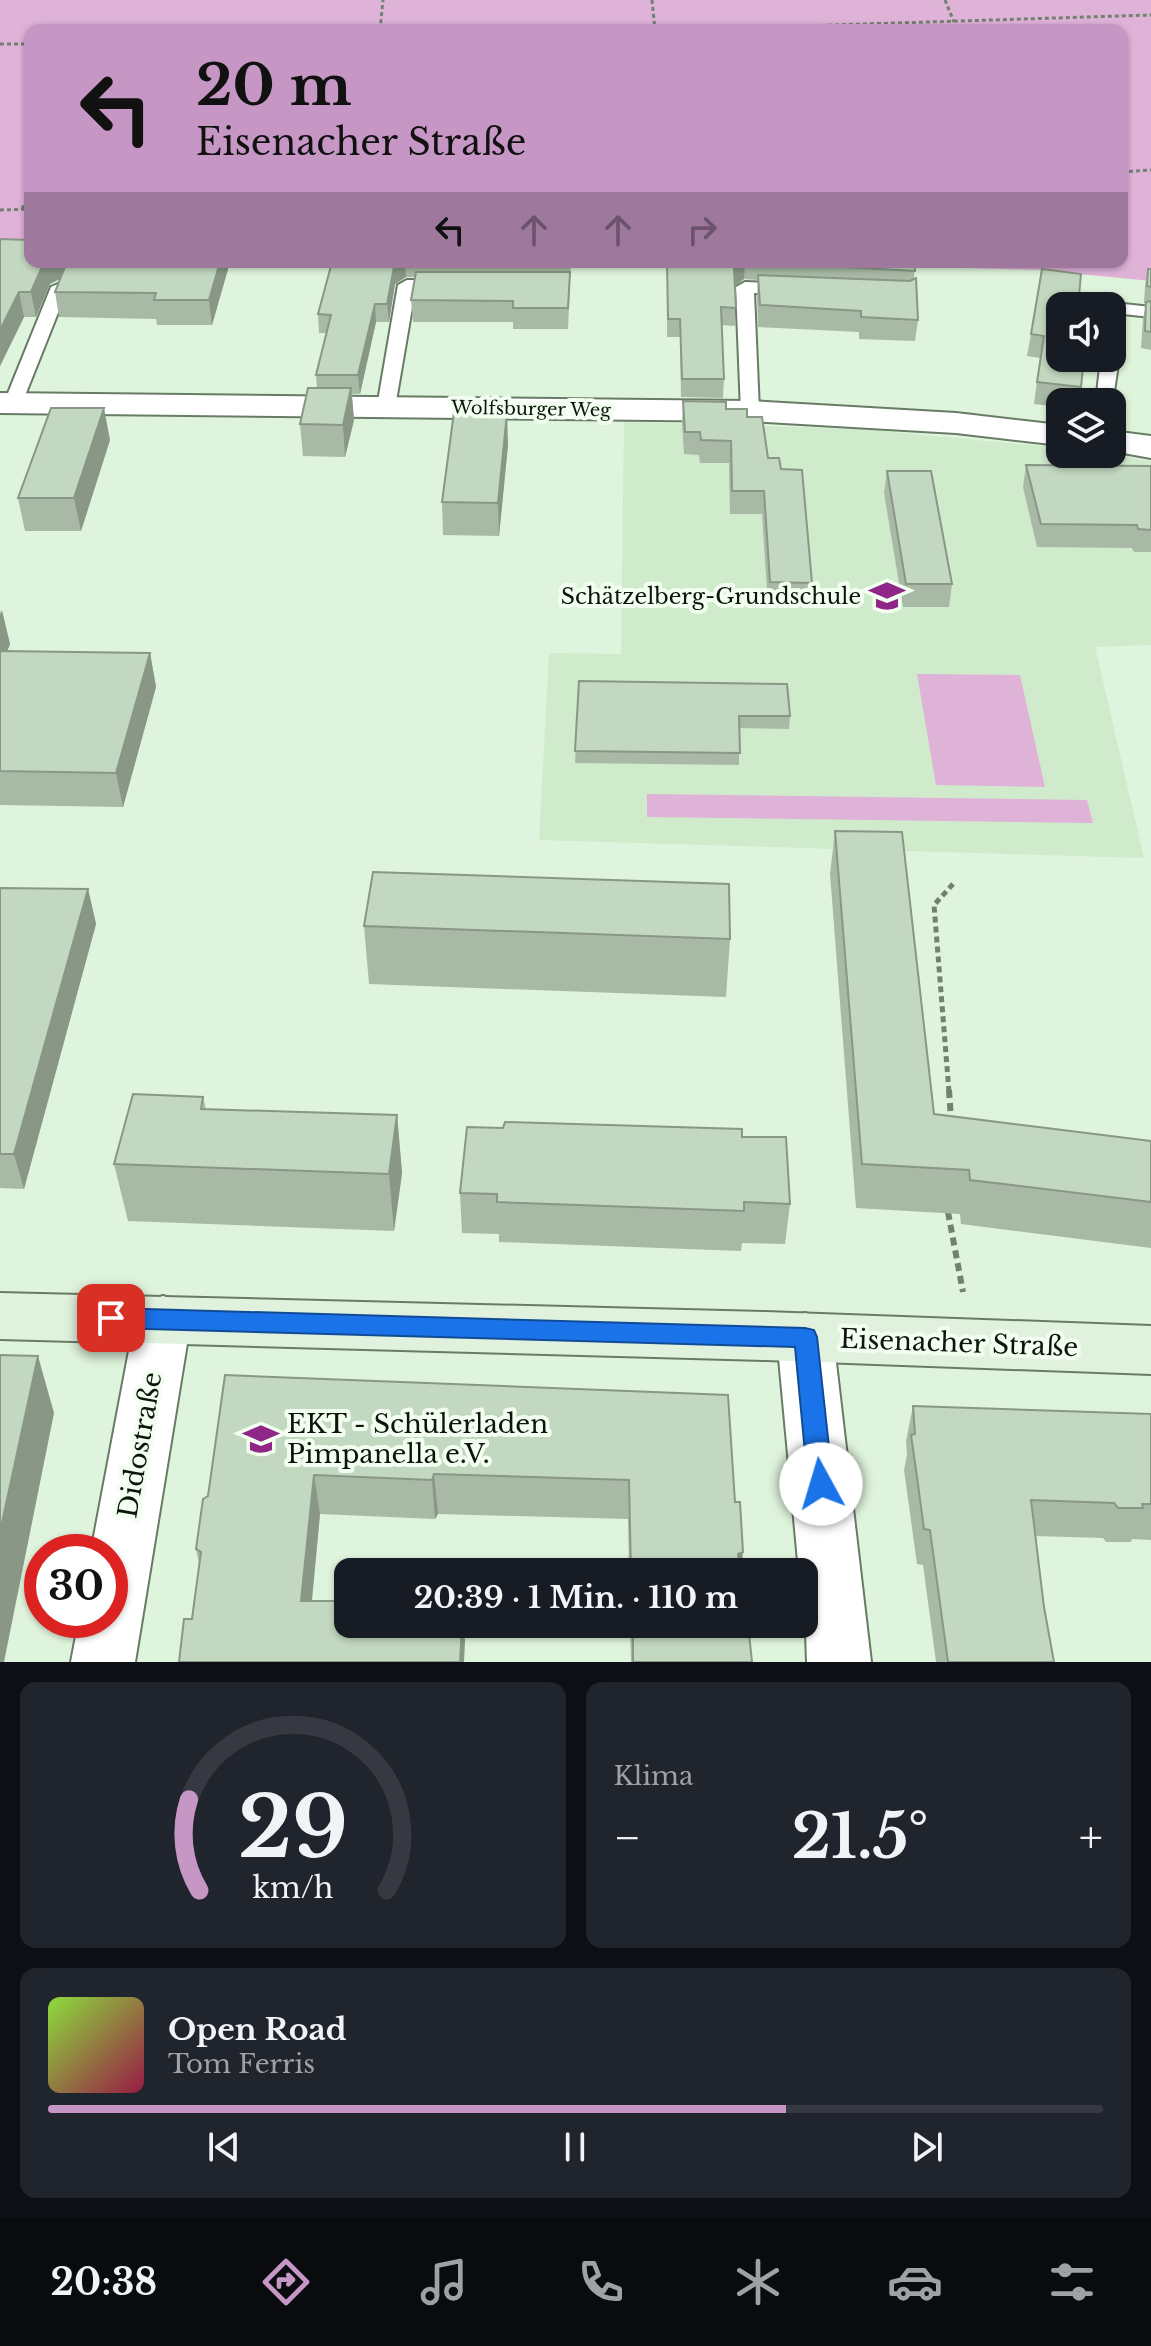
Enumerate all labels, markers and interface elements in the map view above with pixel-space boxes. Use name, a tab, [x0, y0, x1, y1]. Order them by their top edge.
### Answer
text: 20 m	[196, 51, 352, 120]
icon: left	[64, 56, 168, 160]
text: Eisenacher Straße	[196, 120, 526, 165]
icon: left	[428, 208, 472, 252]
icon: ahead	[512, 208, 556, 252]
icon: ahead	[596, 208, 640, 252]
icon: right	[680, 208, 724, 252]
map controls	[1046, 292, 1126, 468]
button: sound	[1046, 292, 1126, 372]
button: layers	[1046, 388, 1126, 468]
street label: Wolfsburger Weg	[450, 397, 611, 421]
school or university icon: Schätzelberg-Grundschule	[868, 577, 906, 615]
place label: Schätzelberg-Grundschule	[561, 583, 861, 610]
pin	[77, 1284, 145, 1352]
icon: arrive	[89, 1296, 133, 1340]
street label: Eisenacher Straße	[839, 1323, 1079, 1363]
street label: Didostraße	[111, 1370, 169, 1520]
place label: EKT - Schülerladen Pimpanella e.V.	[287, 1408, 548, 1470]
school or university icon: EKT - Schülerladen Pimpanella e.V.	[242, 1420, 280, 1458]
position arrow	[779, 1442, 863, 1526]
speed limit sign: 30	[24, 1534, 128, 1638]
text: 20:39 · 1 Min. · 110 m	[414, 1579, 738, 1616]
text: Klima	[614, 1760, 693, 1792]
text: 29	[238, 1776, 348, 1879]
text: 21.5°	[792, 1800, 928, 1874]
text: −	[614, 1810, 641, 1865]
text: +	[1079, 1810, 1103, 1865]
text: km/h	[252, 1870, 333, 1906]
text: Open Road	[168, 2011, 347, 2048]
text: Tom Ferris	[168, 2048, 315, 2080]
icon: previous	[202, 2125, 246, 2169]
icon: pause	[553, 2125, 597, 2169]
icon: next	[905, 2125, 949, 2169]
icon: directions	[258, 2254, 314, 2310]
icon: music	[416, 2254, 472, 2310]
icon: phone	[573, 2254, 629, 2310]
icon: climate	[730, 2254, 786, 2310]
icon: car	[887, 2254, 943, 2310]
icon: filters	[1044, 2254, 1100, 2310]
text: 20:38	[51, 2260, 157, 2305]

